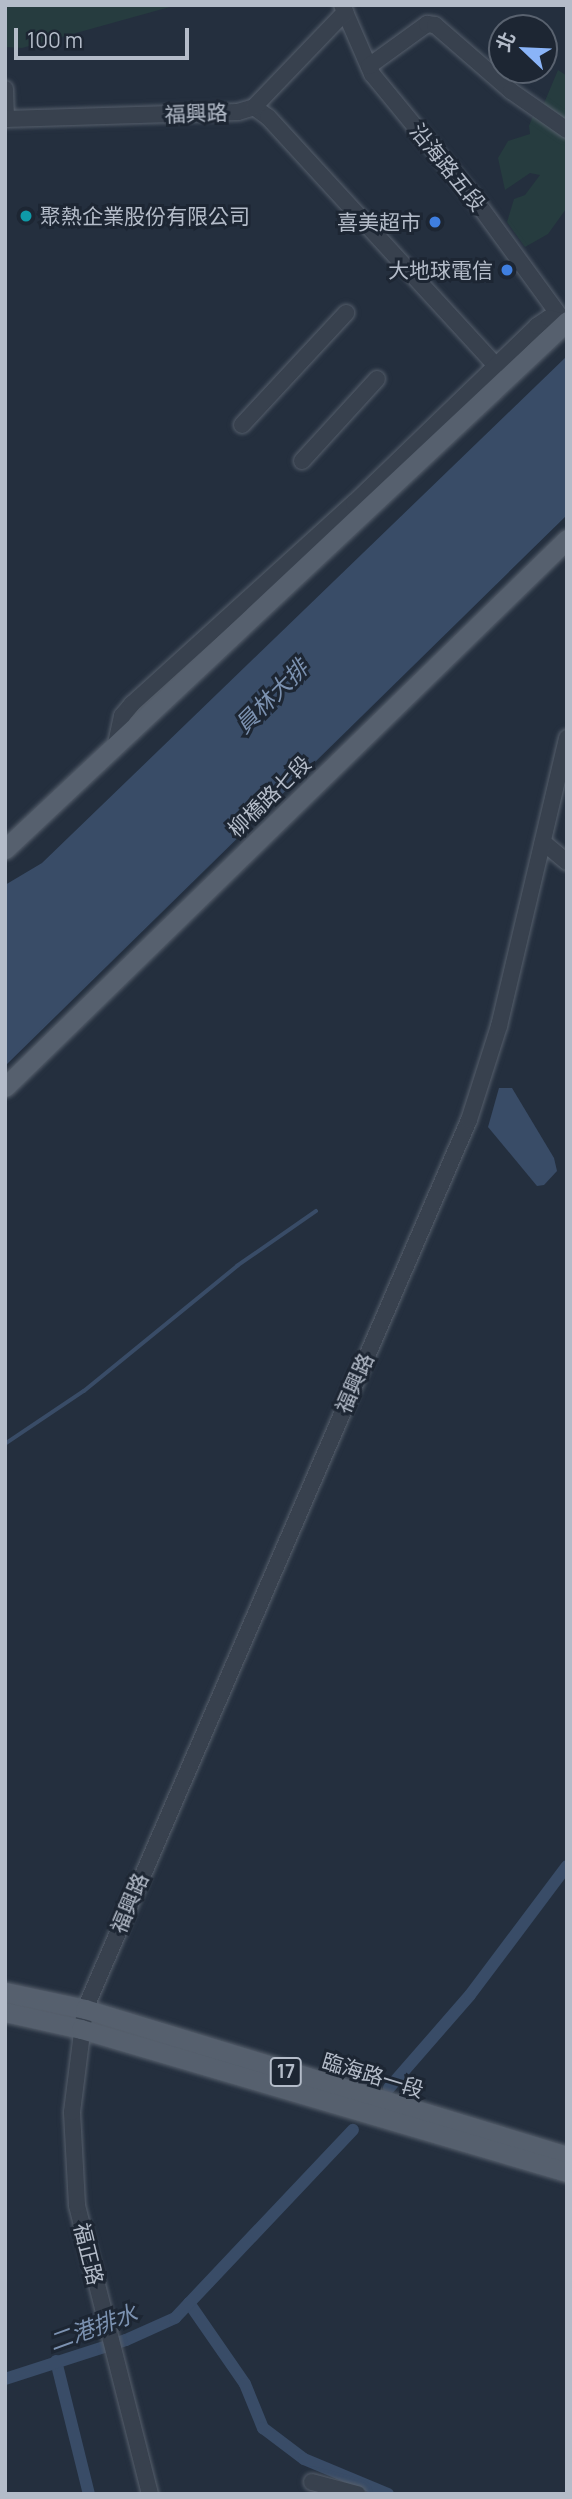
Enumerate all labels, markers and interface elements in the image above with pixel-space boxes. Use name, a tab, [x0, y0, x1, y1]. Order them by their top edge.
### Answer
scale bar	[18, 14, 192, 58]
north arrow	[488, 14, 558, 84]
text: 100 m	[27, 26, 83, 54]
text: 北	[490, 28, 521, 55]
street label: 福興路	[164, 99, 228, 127]
street label: 沿海路五段	[405, 118, 491, 216]
place label: 聚熱企業股份有限公司	[40, 203, 250, 229]
marker: 聚熱企業股份有限公司	[18, 208, 34, 224]
place label: 喜美超市	[337, 209, 421, 235]
marker: 喜美超市	[427, 214, 443, 230]
place label: 大地球電信	[388, 257, 493, 283]
marker: 大地球電信	[499, 262, 515, 278]
water label: 員林大排	[229, 654, 313, 738]
street label: 柳橋路七段	[222, 750, 316, 842]
street label: 福興路	[330, 1349, 378, 1417]
street label: 福興路	[105, 1869, 153, 1937]
street label: 臨海路一段	[319, 2048, 427, 2102]
road number: 17	[268, 2056, 304, 2088]
street label: 福正路	[69, 2220, 109, 2288]
water label: 二港排水	[45, 2298, 141, 2356]

